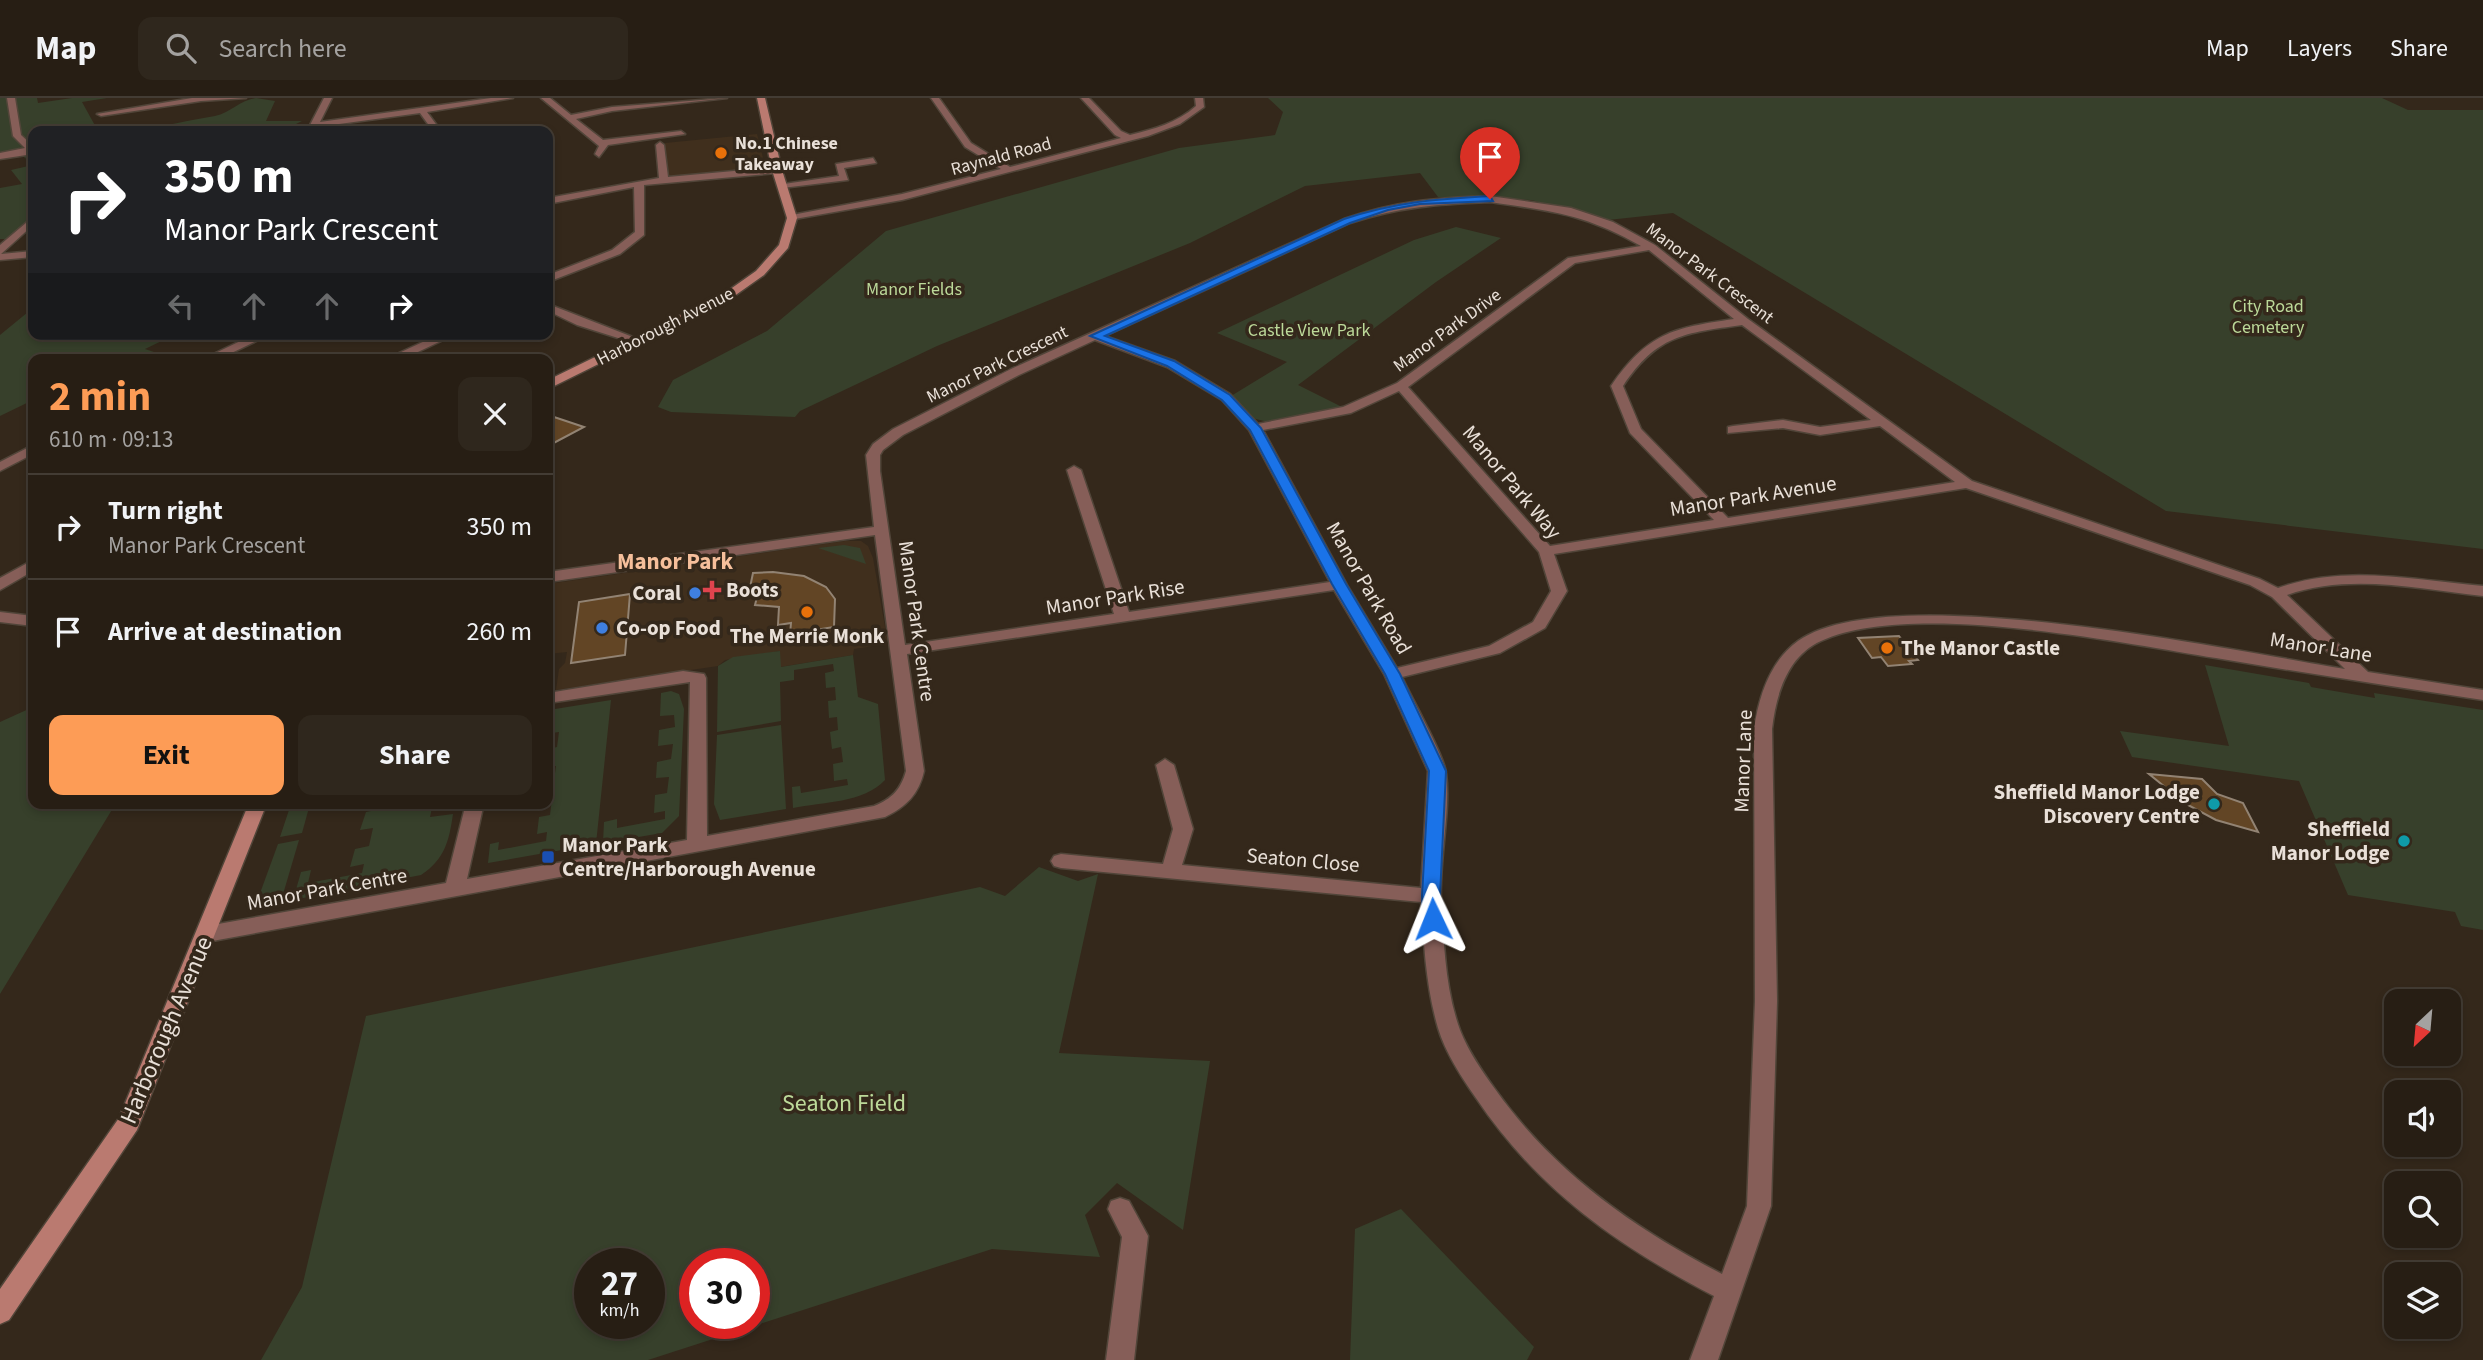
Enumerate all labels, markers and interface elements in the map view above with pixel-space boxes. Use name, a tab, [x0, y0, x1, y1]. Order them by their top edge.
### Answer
search box	[138, 17, 628, 80]
text: Map	[35, 25, 96, 72]
icon: search	[162, 29, 200, 67]
text: Search here	[218, 30, 347, 67]
text: Map	[2206, 31, 2249, 66]
text: Layers	[2287, 31, 2352, 66]
text: Share	[2390, 31, 2448, 66]
pin	[1460, 127, 1520, 199]
place label: No.1 Chinese Takeaway	[735, 131, 838, 177]
street label: Raynald Road	[948, 131, 1054, 182]
icon: arrive	[1471, 138, 1509, 176]
text: 350 m	[164, 142, 293, 212]
marker: No.1 Chinese Takeaway	[713, 145, 729, 161]
icon: right	[49, 154, 140, 245]
text: Manor Park Crescent	[164, 207, 438, 253]
street label: Manor Park Crescent	[1641, 217, 1779, 330]
park label: Manor Fields	[866, 277, 962, 302]
street label: Harborough Avenue	[593, 281, 738, 372]
street label: Manor Park Drive	[1388, 283, 1506, 378]
icon: left	[162, 287, 200, 325]
icon: ahead	[235, 287, 273, 325]
icon: ahead	[308, 287, 346, 325]
icon: right	[381, 287, 419, 325]
park label: City Road Cemetery	[2232, 294, 2305, 340]
park label: Castle View Park	[1248, 318, 1370, 343]
street label: Manor Park Crescent	[922, 319, 1072, 410]
text: 2 min	[49, 367, 151, 427]
button: close	[458, 377, 532, 451]
street label: Manor Park Way	[1455, 419, 1569, 545]
text: 610 m · 09:13	[49, 423, 173, 456]
street label: Manor Park Avenue	[1667, 468, 1839, 524]
text: Turn right	[108, 492, 223, 529]
icon: right	[49, 508, 87, 546]
text: 350 m	[466, 508, 532, 545]
street label: Manor Park Road	[1319, 516, 1419, 660]
text: Manor Park Crescent	[108, 529, 305, 562]
street label: Manor Park Centre	[891, 539, 943, 703]
district label: Manor Park	[617, 545, 733, 578]
street label: Manor Park Rise	[1044, 571, 1186, 623]
place label: Boots	[726, 575, 779, 605]
place label: Coral	[632, 578, 681, 608]
marker: Boots	[704, 582, 720, 598]
marker: Coral	[687, 585, 703, 601]
marker: The Merrie Monk	[799, 604, 815, 620]
icon: arrive	[49, 613, 87, 651]
text: Arrive at destination	[108, 613, 342, 650]
text: 260 m	[466, 613, 532, 650]
place label: Co-op Food	[616, 613, 721, 643]
marker: Co-op Food	[594, 620, 610, 636]
place label: The Merrie Monk	[730, 621, 885, 651]
street label: Manor Lane	[2268, 624, 2374, 670]
place label: The Manor Castle	[1901, 633, 2060, 663]
marker: The Manor Castle	[1879, 640, 1895, 656]
street label: Manor Lane	[1726, 709, 1760, 813]
button: Exit	[49, 715, 284, 795]
button: Share	[298, 715, 532, 795]
place label: Sheffield Manor Lodge Discovery Centre	[1994, 777, 2200, 831]
marker: Sheffield Manor Lodge Discovery Centre	[2206, 796, 2222, 812]
place label: Sheffield Manor Lodge	[2271, 814, 2390, 868]
place label: Manor Park Centre/Harborough Avenue	[562, 830, 816, 884]
marker: Sheffield Manor Lodge	[2396, 833, 2412, 849]
street label: Seaton Close	[1245, 840, 1361, 880]
marker: Manor Park Centre/Harborough Avenue	[540, 849, 556, 865]
street label: Manor Park Centre	[245, 860, 409, 918]
position arrow	[1396, 882, 1470, 956]
street label: Harborough Avenue	[111, 931, 222, 1129]
north arrow	[2384, 989, 2460, 1066]
map controls	[2384, 989, 2461, 1339]
button: sound	[2384, 1080, 2461, 1157]
park label: Seaton Field	[782, 1086, 906, 1121]
button: search	[2384, 1171, 2461, 1248]
speed limit sign: 30	[679, 1248, 770, 1339]
text: 27	[601, 1259, 638, 1309]
button: layers	[2384, 1262, 2461, 1339]
text: km/h	[600, 1298, 639, 1323]

